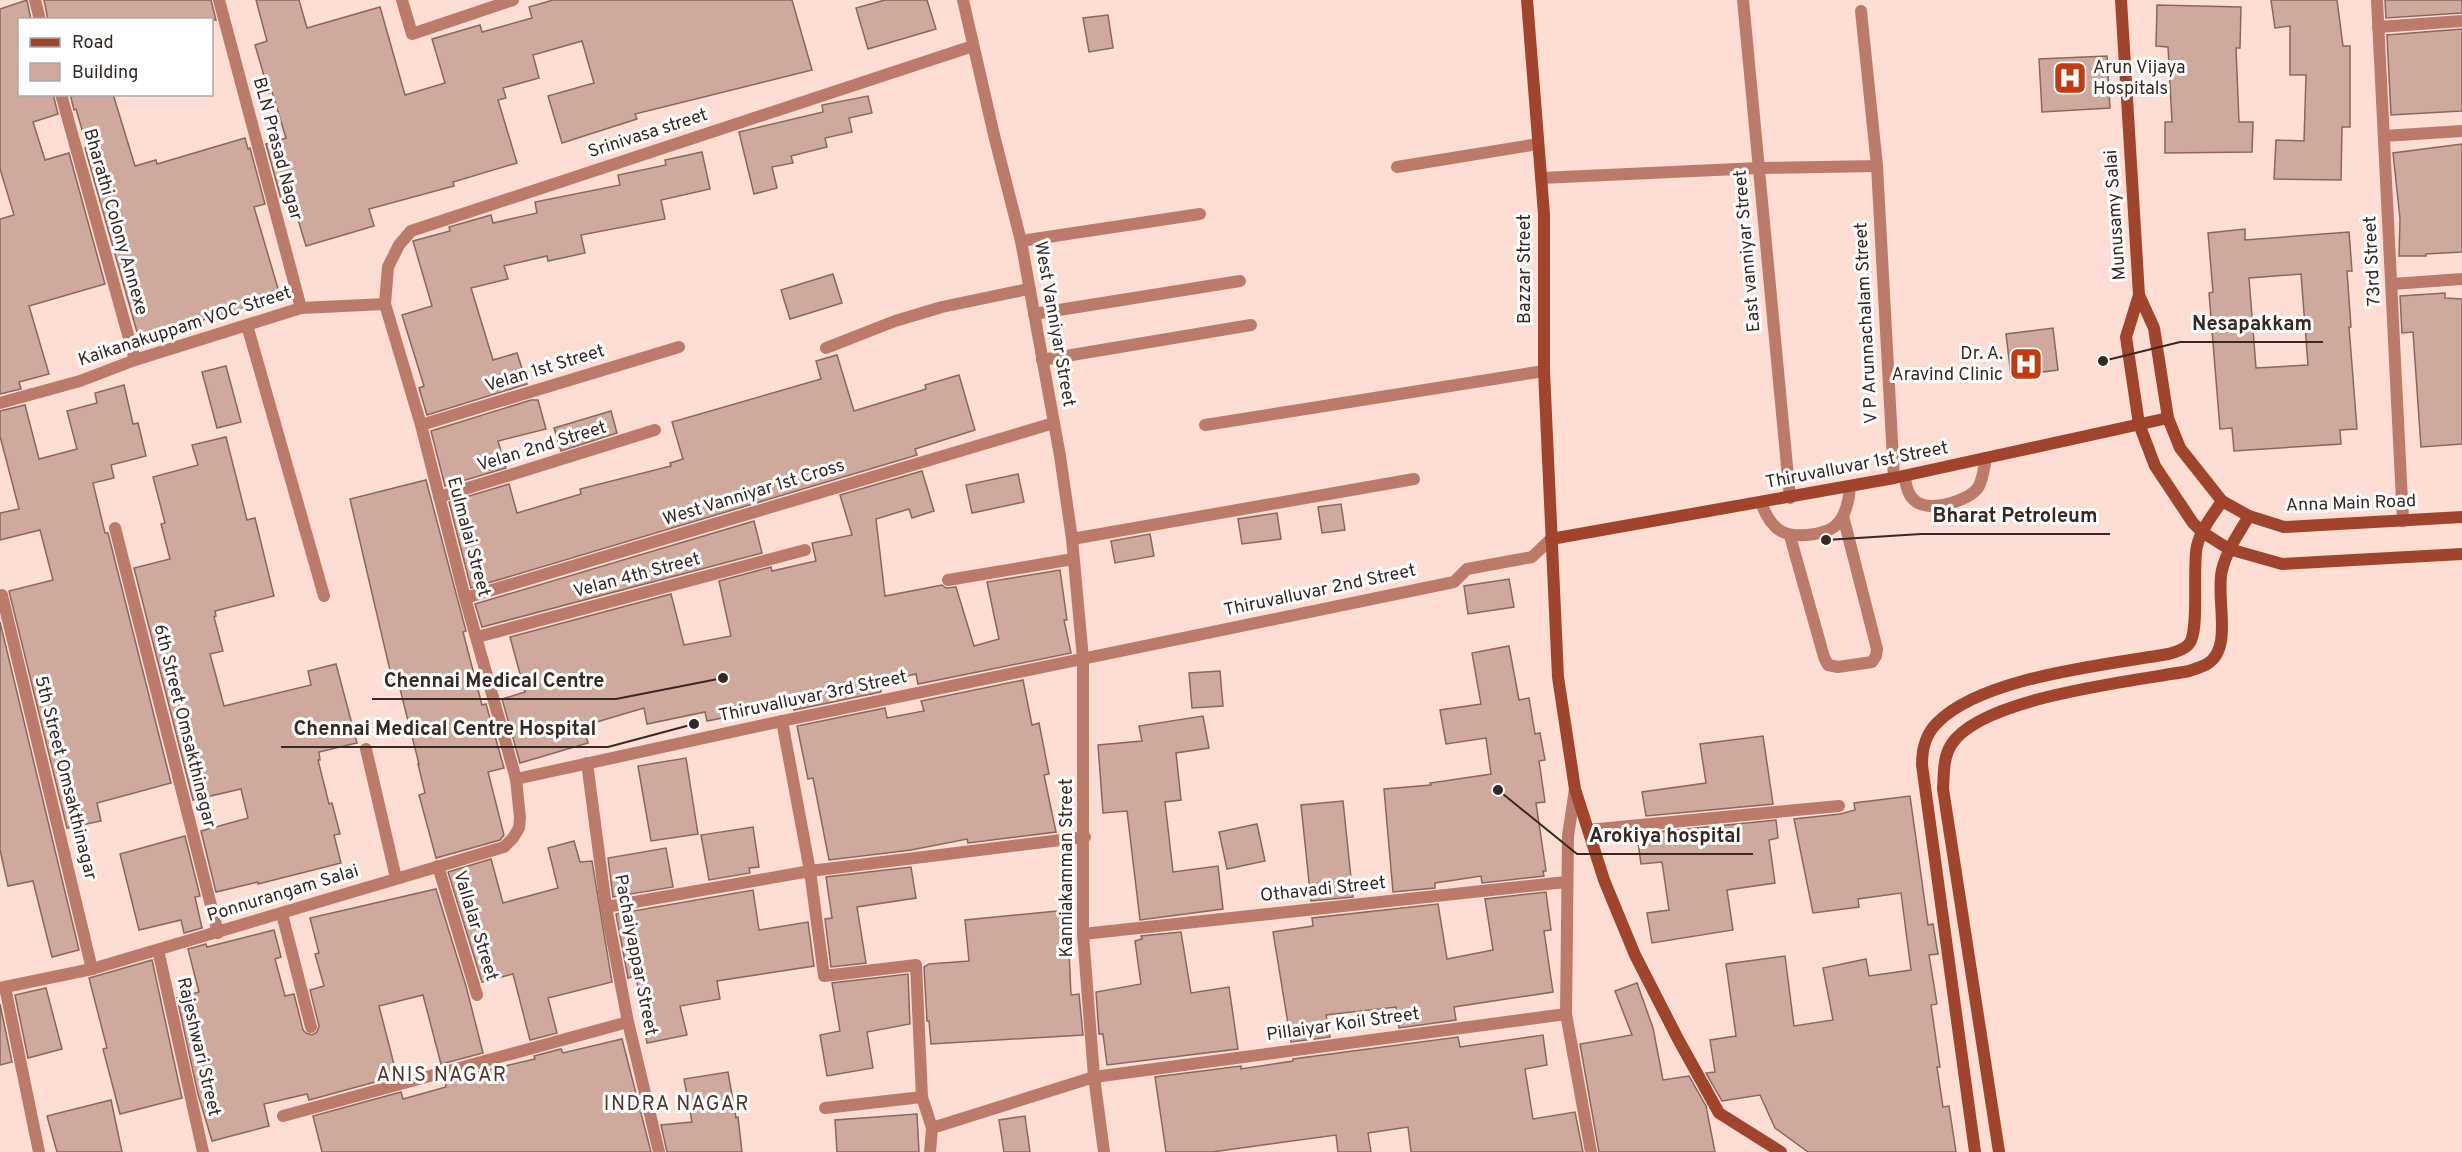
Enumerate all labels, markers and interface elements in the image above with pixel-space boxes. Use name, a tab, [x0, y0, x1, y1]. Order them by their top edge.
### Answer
legend	[18, 18, 213, 96]
text: Road	[72, 32, 114, 55]
place label: Arun Vijaya Hospitals	[2093, 57, 2185, 101]
hospital icon: Arun Vijaya Hospitals	[2052, 60, 2088, 96]
text: Building	[72, 62, 138, 85]
street label: BLN Prasad Nagar	[247, 75, 307, 223]
street label: Srinivasa street	[585, 104, 711, 164]
street label: Bharathi Colony Annexe	[77, 126, 153, 318]
street label: Munusamy Salai	[2100, 149, 2132, 281]
street label: East vanniyar Street	[1729, 169, 1767, 333]
street label: Bazzar Street	[1514, 214, 1537, 324]
street label: 73rd Street	[2359, 215, 2387, 307]
street label: V P Arunnachalam Street	[1850, 222, 1884, 424]
street label: West Vanniyar Street	[1028, 239, 1080, 409]
street label: Kaikanakuppam VOC Street	[76, 282, 294, 372]
callout: Nesapakkam	[2180, 304, 2323, 342]
text: Nesapakkam	[2192, 312, 2312, 338]
street label: Velan 1st Street	[482, 340, 608, 398]
place label: Dr. A. Aravind Clinic	[1892, 343, 2003, 387]
hospital icon: Dr. A. Aravind Clinic	[2008, 346, 2044, 382]
street label: Velan 2nd Street	[475, 416, 609, 478]
street label: Thiruvalluvar 1st Street	[1764, 437, 1950, 495]
street label: West Vanniyar 1st Cross	[660, 454, 848, 532]
street label: Eulmalai Street	[441, 475, 495, 599]
street label: Anna Main Road	[2285, 490, 2417, 518]
callout: Bharat Petroleum	[1921, 496, 2110, 534]
text: Bharat Petroleum	[1933, 504, 2097, 530]
street label: Velan 4th Street	[571, 548, 703, 604]
street label: Thiruvalluvar 2nd Street	[1222, 559, 1418, 623]
street label: 6th Street Omsakthinagar	[148, 622, 220, 830]
callout: Chennai Medical Centre	[372, 661, 616, 699]
street label: Thiruvalluvar 3rd Street	[717, 666, 909, 728]
text: Chennai Medical Centre	[384, 669, 604, 695]
street label: 5th Street Omsakthinagar	[29, 674, 101, 882]
callout: Chennai Medical Centre Hospital	[281, 709, 608, 747]
text: Chennai Medical Centre Hospital	[294, 717, 596, 743]
street label: Kanniakamman Street	[1056, 778, 1079, 958]
callout: Arokiya hospital	[1577, 816, 1753, 854]
text: Arokiya hospital	[1589, 824, 1741, 850]
street label: Ponnurangam Salai	[204, 860, 362, 928]
street label: Vallalar Street	[447, 868, 503, 984]
street label: Pachaiyappar Street	[608, 872, 662, 1038]
street label: Othavadi Street	[1259, 872, 1387, 908]
street label: Rajeshwari Street	[171, 975, 225, 1119]
street label: Pillaiyar Koil Street	[1265, 1003, 1421, 1047]
district label: ANIS NAGAR	[377, 1063, 507, 1089]
district label: INDRA NAGAR	[604, 1092, 750, 1118]

